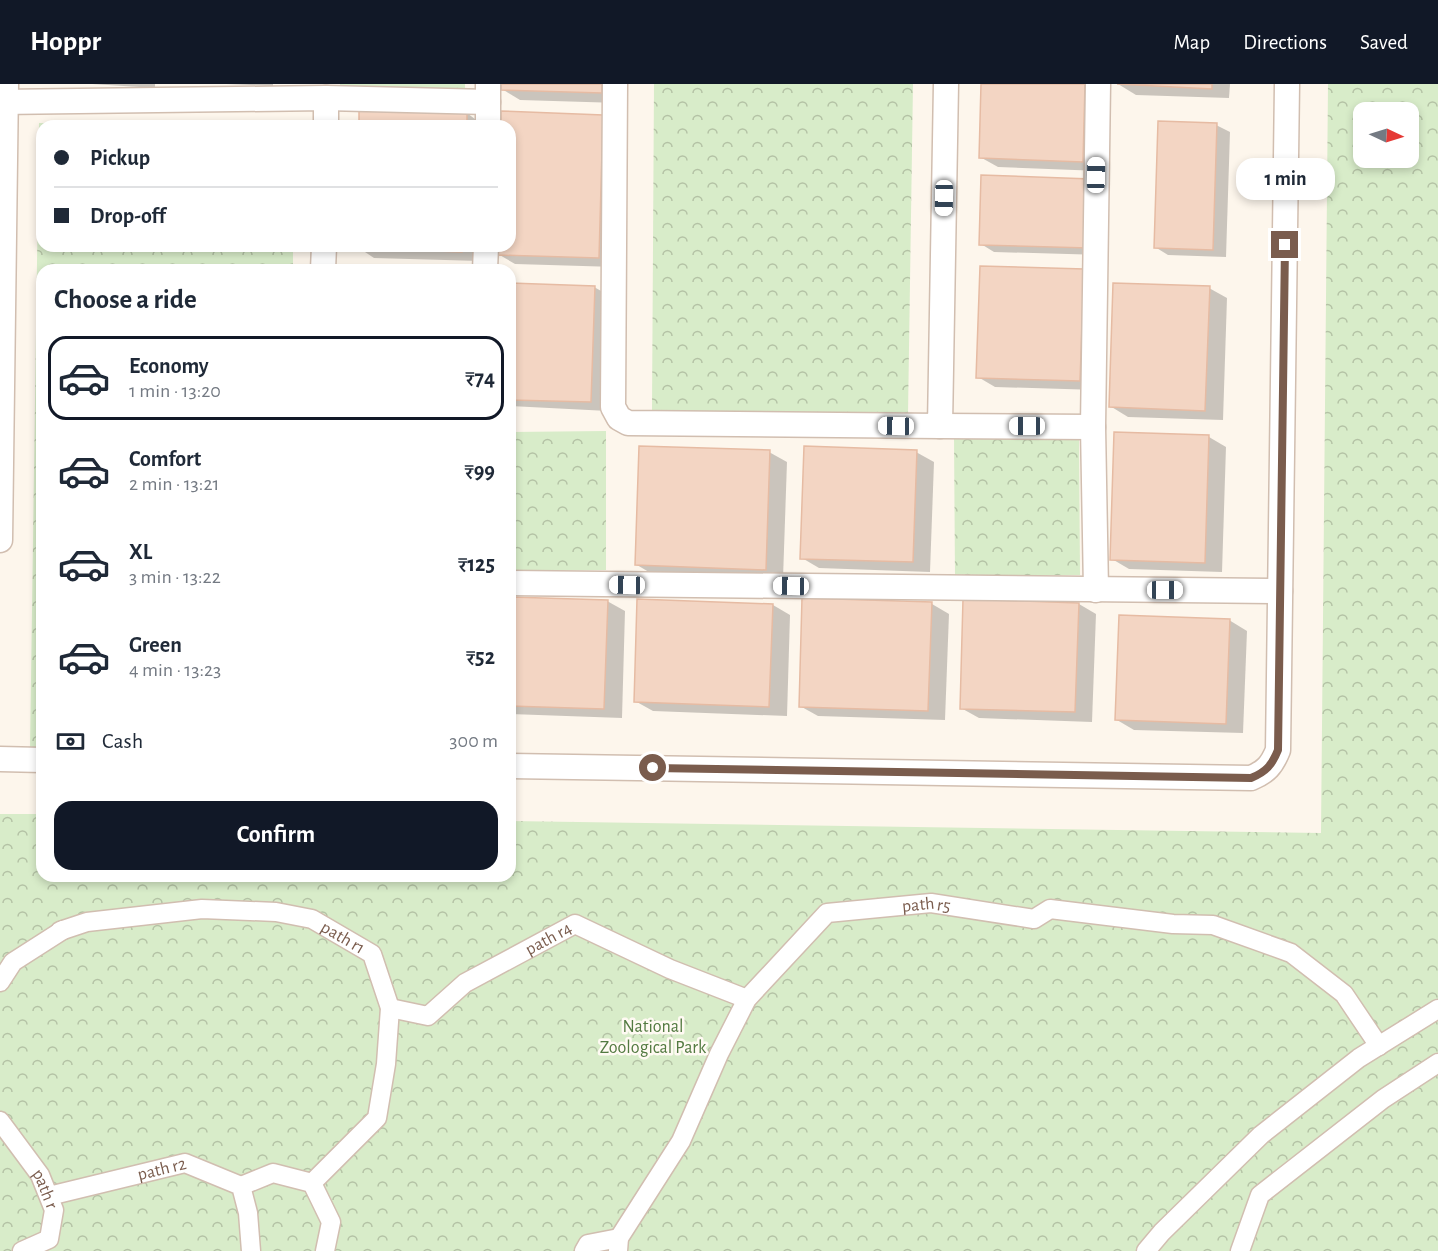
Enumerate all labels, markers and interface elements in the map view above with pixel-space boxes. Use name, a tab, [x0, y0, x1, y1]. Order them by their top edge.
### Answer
text: Hoppr	[30, 28, 101, 56]
text: Map	[1174, 32, 1210, 53]
text: Directions	[1243, 32, 1327, 53]
text: Saved	[1360, 32, 1408, 53]
north arrow	[1353, 102, 1419, 168]
map controls	[1353, 102, 1419, 168]
text: Pickup	[90, 147, 150, 169]
car	[1087, 157, 1105, 193]
callout: 1 min	[1236, 158, 1334, 200]
text: 1 min	[1264, 169, 1307, 189]
car	[935, 180, 953, 216]
text: Drop-off	[90, 205, 166, 227]
route end	[1271, 231, 1298, 258]
text: Choose a ride	[54, 286, 197, 313]
icon: car	[57, 351, 111, 405]
text: Economy	[129, 355, 209, 377]
text: ₹74	[465, 367, 495, 389]
text: 1 min · 13:20	[129, 381, 221, 401]
car	[878, 417, 914, 435]
car	[1009, 417, 1045, 435]
icon: car	[57, 444, 111, 498]
text: Comfort	[129, 448, 201, 470]
text: ₹99	[465, 460, 495, 482]
text: 2 min · 13:21	[129, 474, 219, 494]
icon: car	[57, 537, 111, 591]
text: XL	[129, 541, 152, 563]
text: ₹125	[458, 553, 495, 575]
text: 3 min · 13:22	[129, 567, 221, 587]
car	[609, 576, 645, 594]
car	[773, 577, 809, 595]
car	[1147, 581, 1183, 599]
icon: car	[57, 630, 111, 684]
text: Green	[129, 634, 182, 656]
text: ₹52	[466, 646, 495, 668]
text: 4 min · 13:23	[129, 660, 221, 680]
icon: cash	[54, 725, 87, 758]
text: Cash	[102, 730, 143, 752]
text: 300 m	[449, 731, 498, 751]
route start	[639, 754, 666, 781]
button: Confirm	[54, 801, 498, 870]
street label: path r5	[901, 895, 952, 916]
street label: path r1	[318, 918, 368, 958]
street label: path r4	[522, 919, 575, 959]
park label: National Zoological Park	[600, 1018, 707, 1057]
street label: path r2	[136, 1155, 188, 1184]
street label: path r	[28, 1165, 61, 1212]

